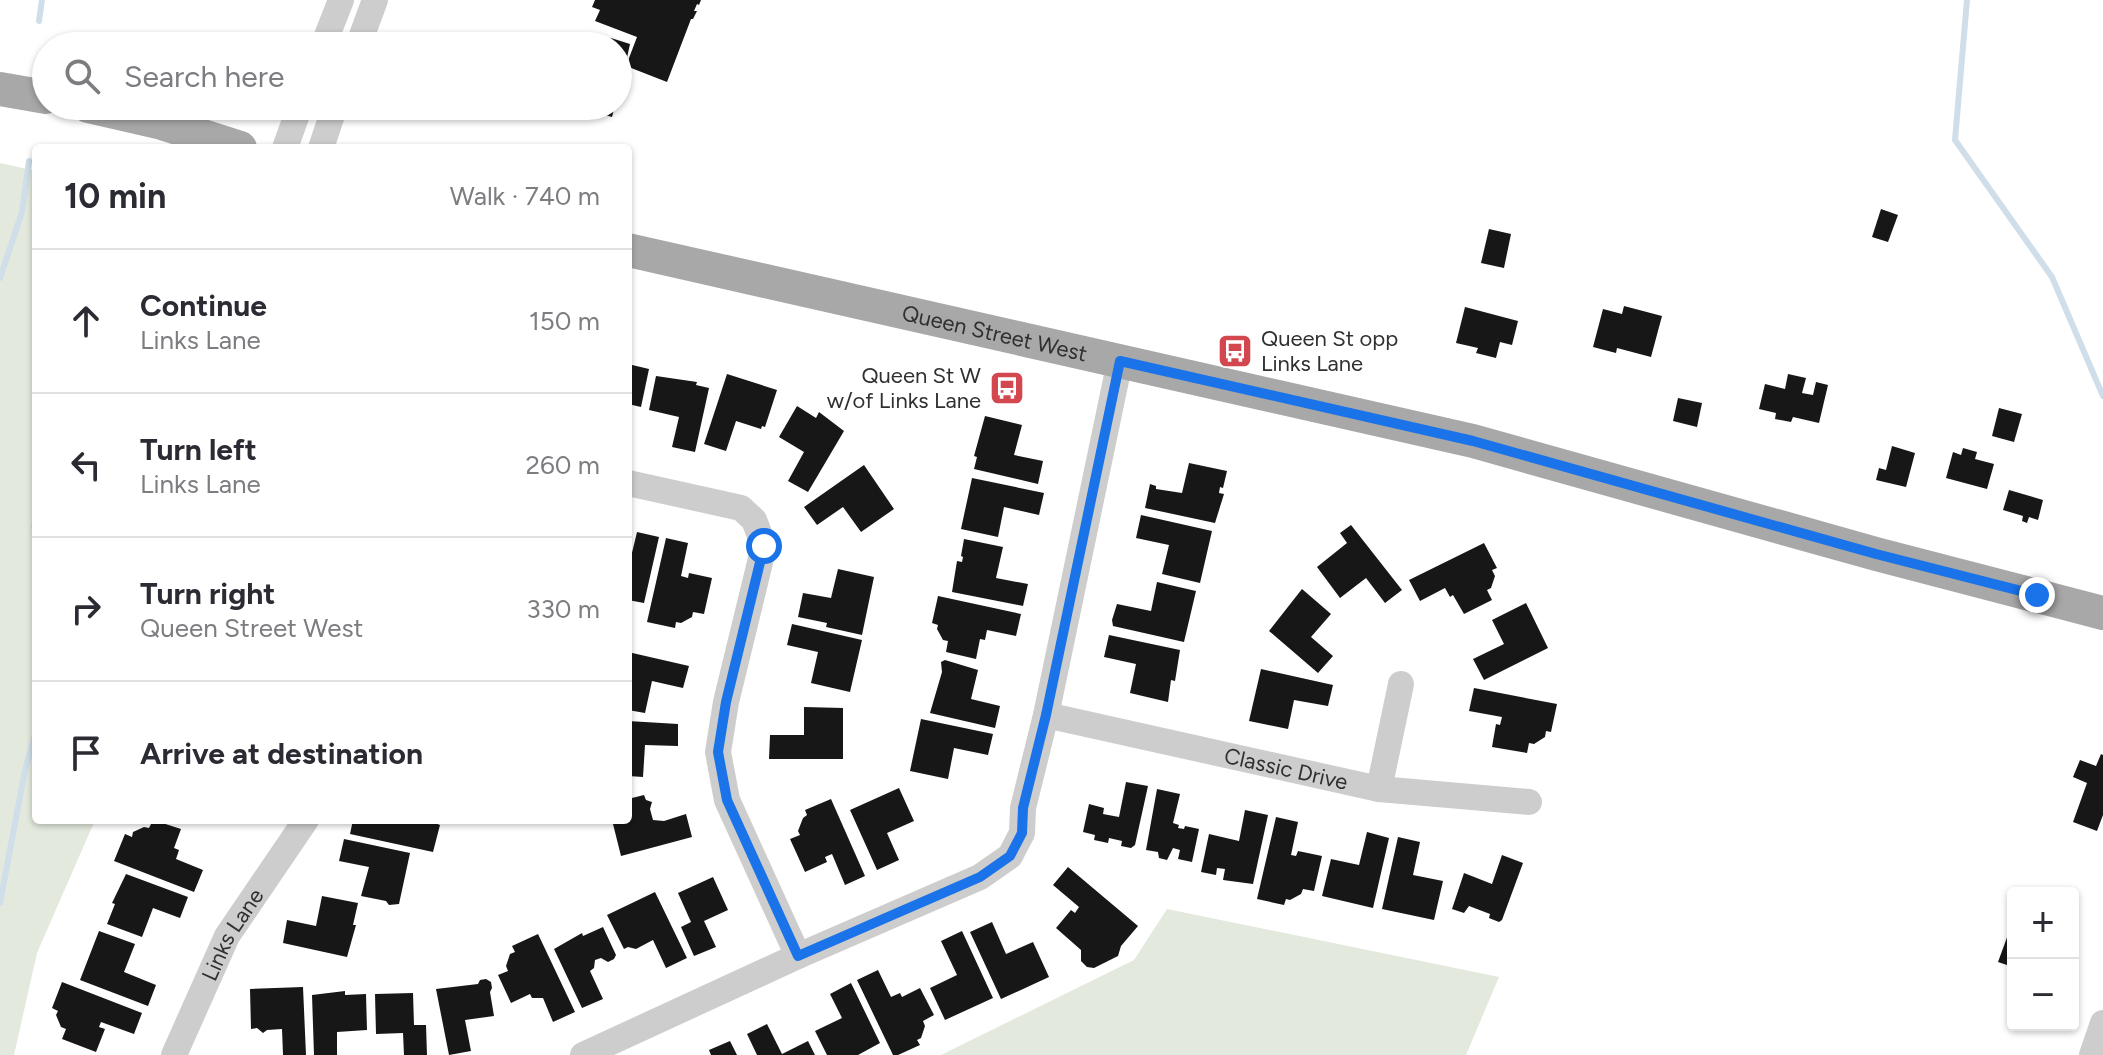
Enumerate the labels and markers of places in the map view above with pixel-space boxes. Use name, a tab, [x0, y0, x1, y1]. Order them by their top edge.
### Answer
place label: Queen St opp Links Lane	[1261, 325, 1398, 377]
bus stop icon: Queen St opp Links Lane	[1216, 332, 1254, 370]
place label: Queen St W w/of Links Lane	[827, 362, 981, 414]
bus stop icon: Queen St W w/of Links Lane	[988, 369, 1026, 407]

